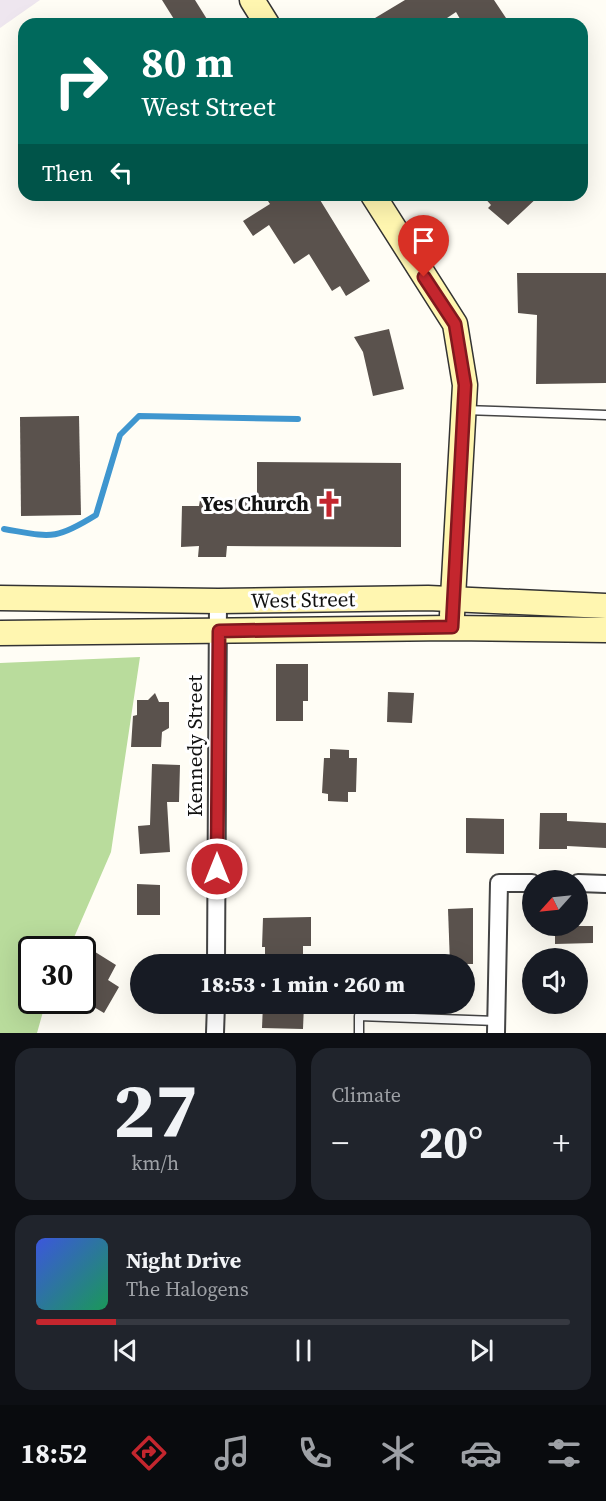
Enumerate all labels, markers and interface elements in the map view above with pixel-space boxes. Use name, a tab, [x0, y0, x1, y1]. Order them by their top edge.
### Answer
text: 80 m	[141, 33, 234, 91]
icon: right	[42, 42, 120, 120]
text: West Street	[141, 88, 275, 125]
icon: left	[105, 156, 138, 189]
text: Then	[42, 158, 93, 188]
pin	[398, 215, 449, 277]
icon: arrive	[407, 224, 440, 257]
place label: Yes Church	[201, 489, 309, 518]
church icon: Yes Church	[314, 489, 344, 519]
street label: West Street	[250, 584, 356, 615]
street label: Kennedy Street	[180, 675, 209, 817]
position arrow	[185, 837, 249, 901]
north arrow	[522, 870, 588, 936]
map controls	[522, 870, 588, 1014]
speed limit sign: 30	[18, 936, 96, 1014]
button: sound	[522, 948, 588, 1014]
text: 18:53 · 1 min · 260 m	[200, 969, 405, 999]
text: 27	[113, 1056, 198, 1163]
text: Climate	[332, 1081, 401, 1109]
text: 20°	[419, 1111, 483, 1173]
text: −	[332, 1120, 349, 1165]
text: +	[552, 1120, 570, 1165]
text: km/h	[131, 1149, 179, 1177]
text: Night Drive	[126, 1245, 241, 1275]
text: The Halogens	[126, 1275, 249, 1303]
icon: previous	[109, 1334, 142, 1367]
icon: pause	[287, 1334, 320, 1367]
icon: next	[465, 1334, 498, 1367]
icon: directions	[128, 1432, 170, 1474]
icon: music	[211, 1432, 253, 1474]
icon: phone	[294, 1432, 336, 1474]
icon: climate	[377, 1432, 419, 1474]
icon: car	[460, 1432, 502, 1474]
icon: filters	[543, 1432, 585, 1474]
text: 18:52	[21, 1435, 87, 1472]

